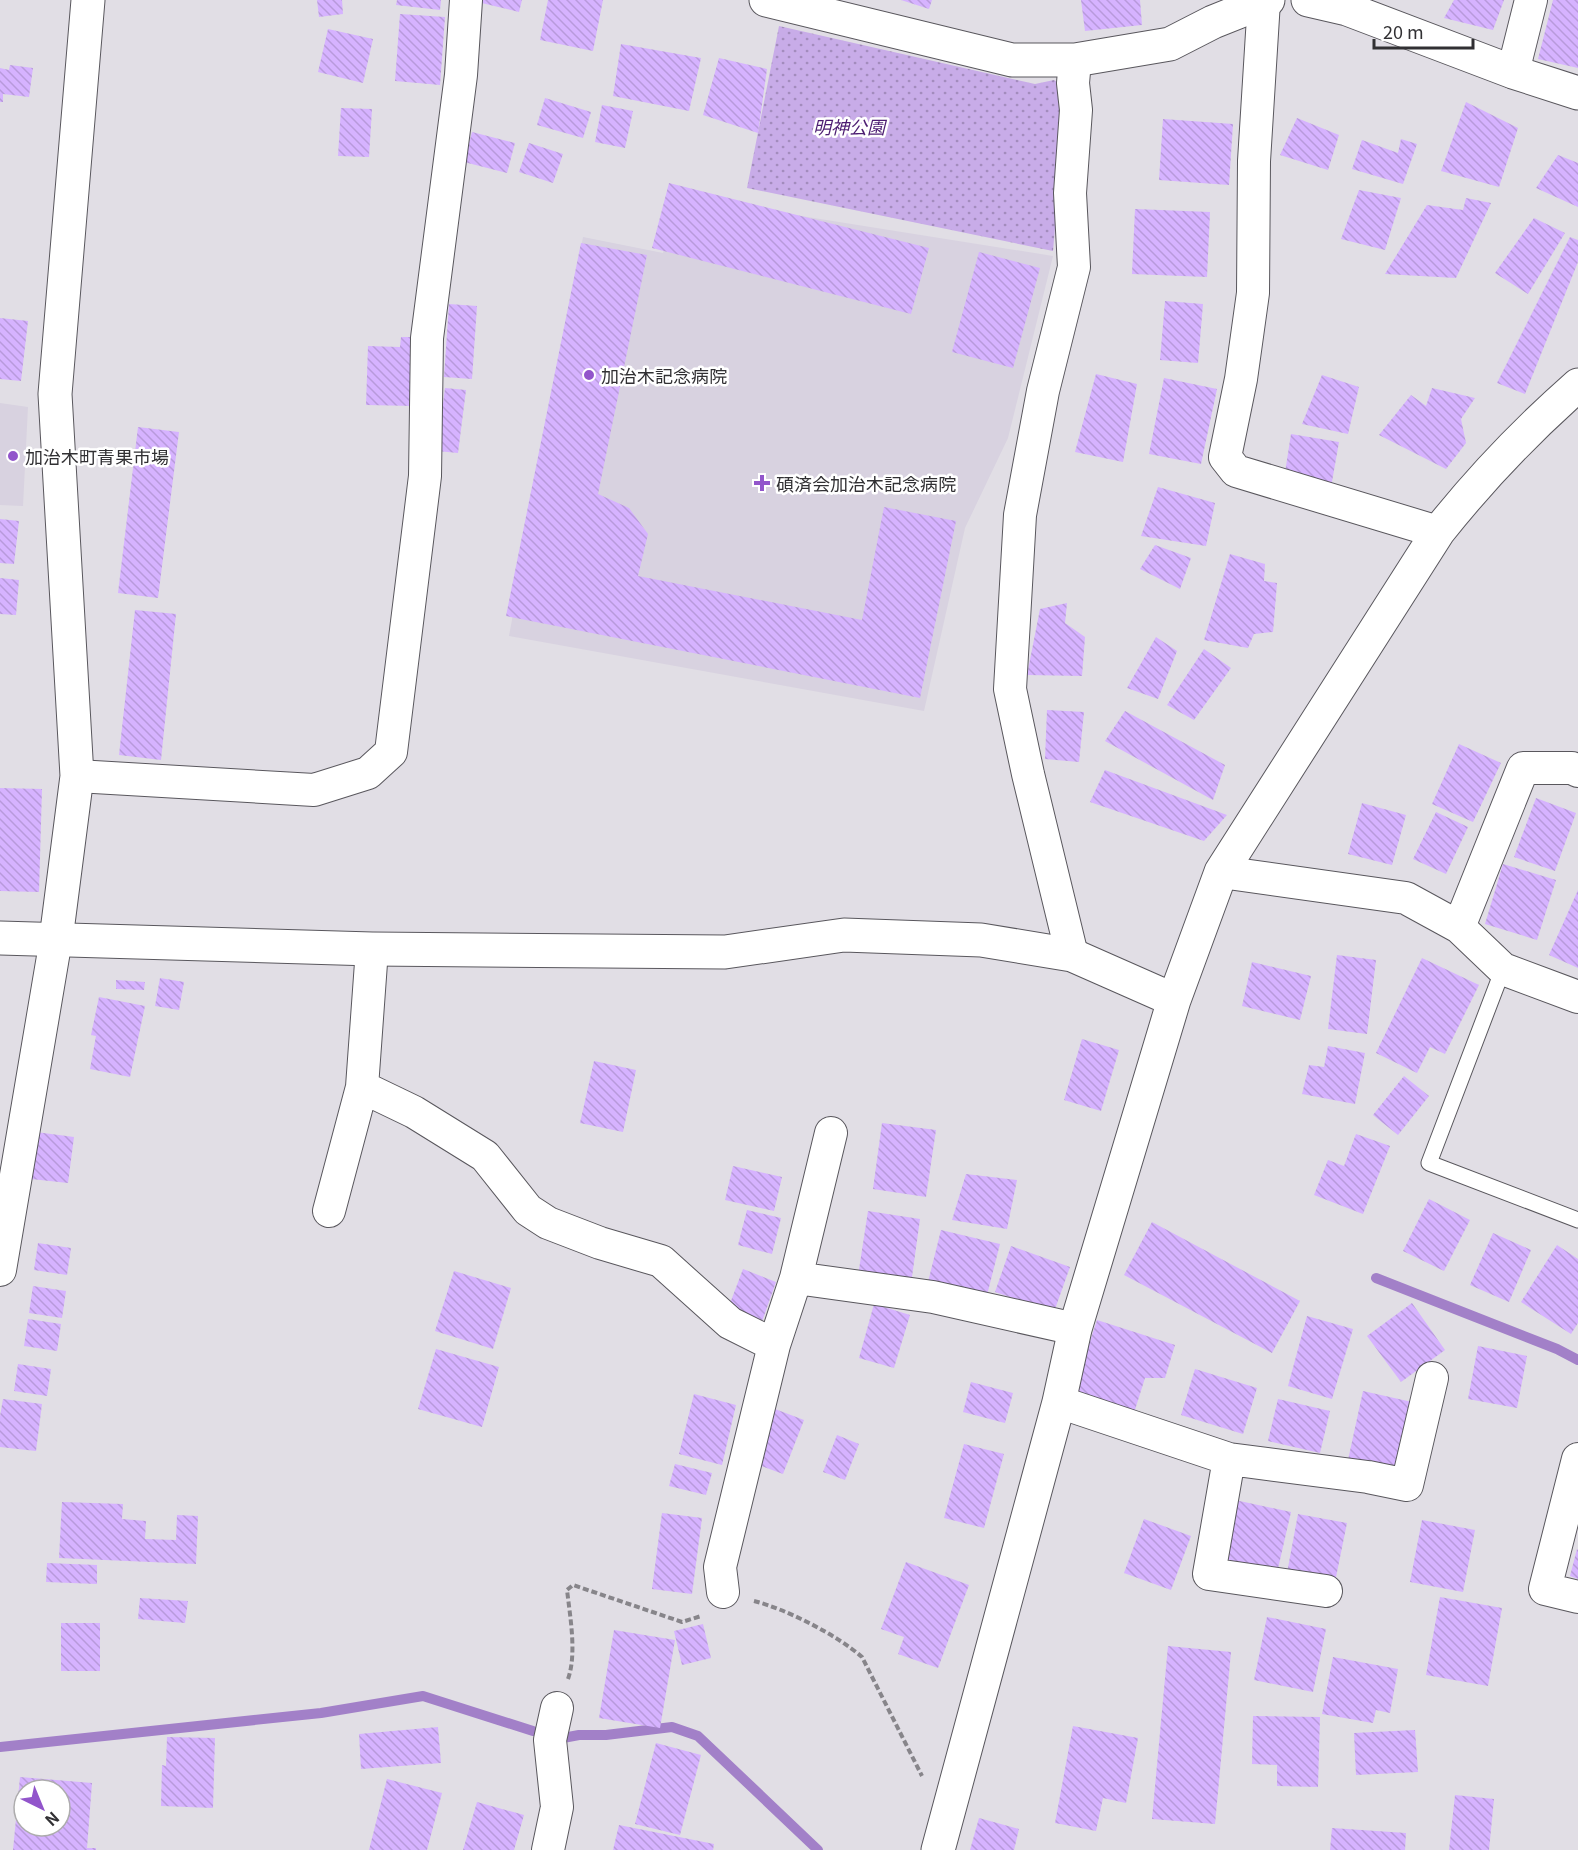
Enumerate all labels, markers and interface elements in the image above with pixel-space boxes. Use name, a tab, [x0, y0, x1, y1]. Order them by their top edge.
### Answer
scale bar	[1374, 12, 1473, 50]
text: 20 m	[1383, 18, 1424, 44]
park label: 明神公園	[813, 113, 888, 139]
place label: 加治木記念病院	[601, 362, 727, 388]
marker: 加治木記念病院	[582, 368, 596, 382]
place label: 加治木町青果市場	[25, 443, 169, 469]
marker: 加治木町青果市場	[6, 449, 20, 463]
place label: 碩済会加治木記念病院	[776, 470, 956, 496]
marker: 碩済会加治木記念病院	[753, 474, 771, 492]
north arrow	[12, 1778, 72, 1838]
text: N	[40, 1807, 65, 1833]

